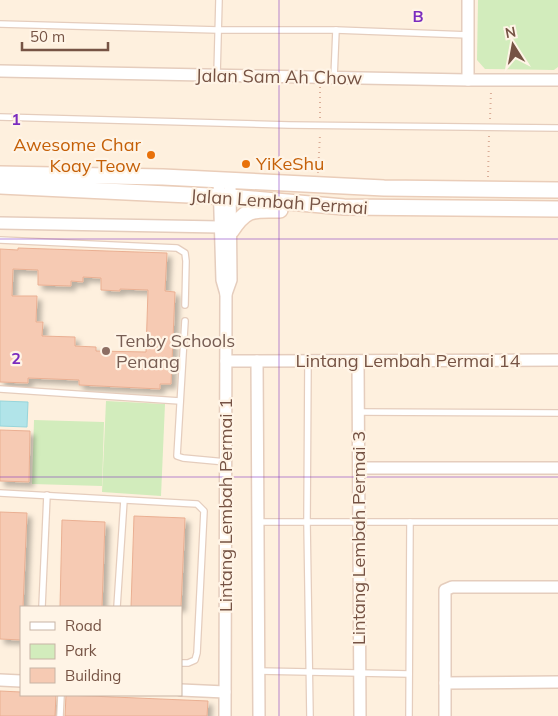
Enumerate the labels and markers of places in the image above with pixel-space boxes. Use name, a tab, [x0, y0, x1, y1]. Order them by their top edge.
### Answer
place label: Awesome Char Koay Teow	[13, 133, 141, 177]
marker: Awesome Char Koay Teow	[145, 149, 157, 161]
place label: YiKeShu	[255, 152, 324, 175]
marker: YiKeShu	[240, 158, 252, 170]
place label: Tenby Schools Penang	[116, 329, 235, 373]
marker: Tenby Schools Penang	[100, 345, 112, 357]

